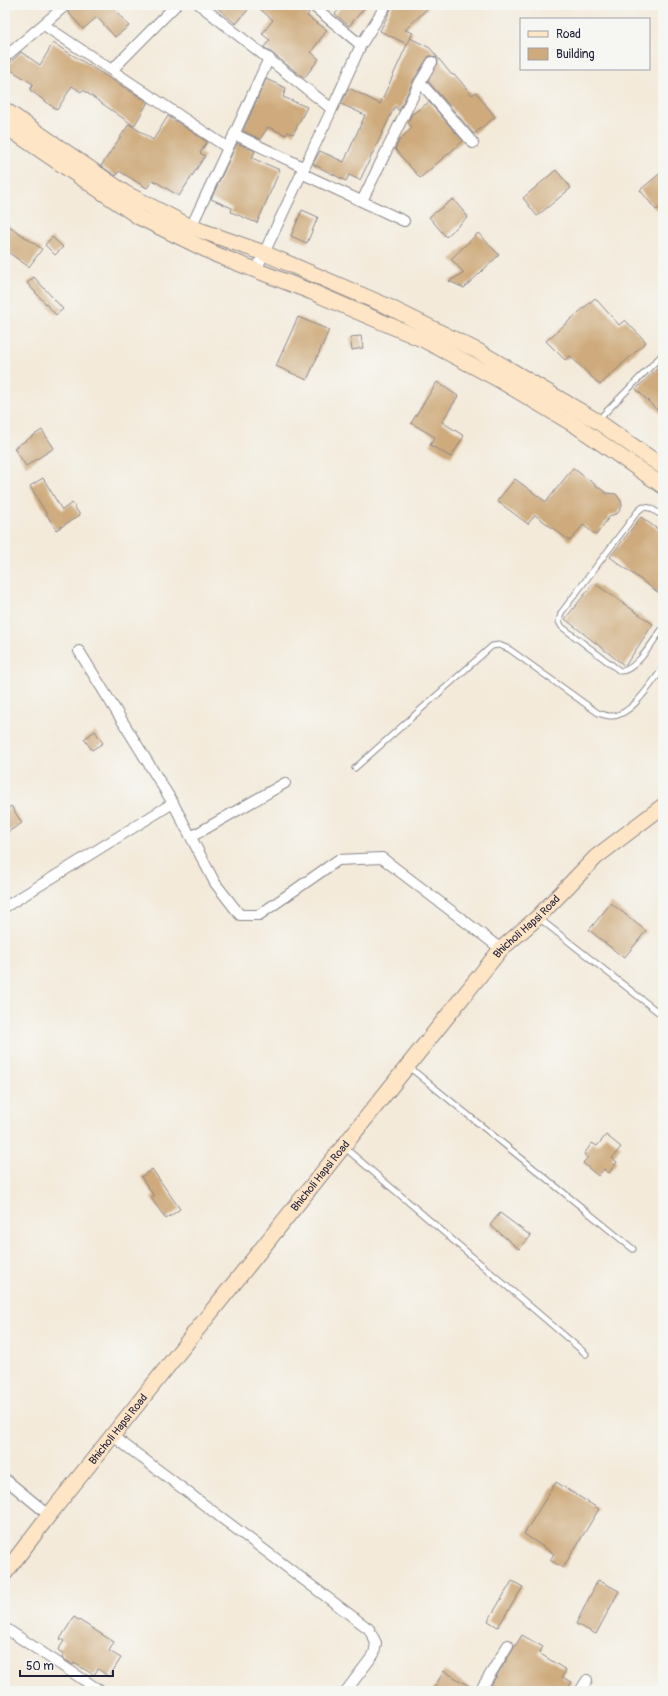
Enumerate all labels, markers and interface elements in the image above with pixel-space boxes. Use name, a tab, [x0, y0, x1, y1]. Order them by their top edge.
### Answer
legend	[520, 18, 650, 70]
text: Road	[556, 27, 581, 42]
text: Building	[556, 47, 595, 62]
street label: Bhicholi Hapsi Road	[490, 893, 563, 961]
street label: Bhicholi Hapsi Road	[288, 1138, 352, 1214]
street label: Bhicholi Hapsi Road	[86, 1391, 150, 1467]
scale bar	[20, 1652, 113, 1678]
text: 50 m	[26, 1659, 54, 1674]

